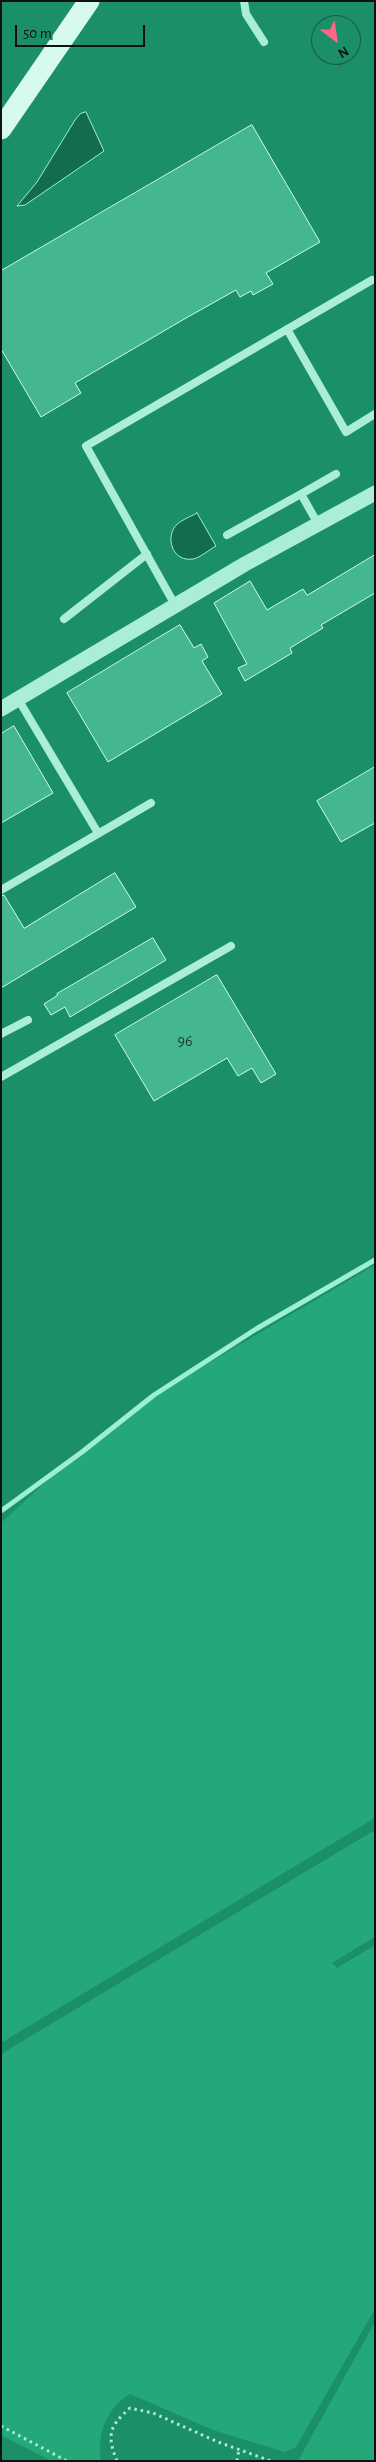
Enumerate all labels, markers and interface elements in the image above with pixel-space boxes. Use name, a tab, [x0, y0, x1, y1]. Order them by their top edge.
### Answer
scale bar	[18, 15, 148, 47]
north arrow	[311, 15, 361, 65]
text: 50 m	[23, 26, 52, 41]
text: N	[335, 43, 351, 61]
house number: 96	[177, 1031, 193, 1051]

